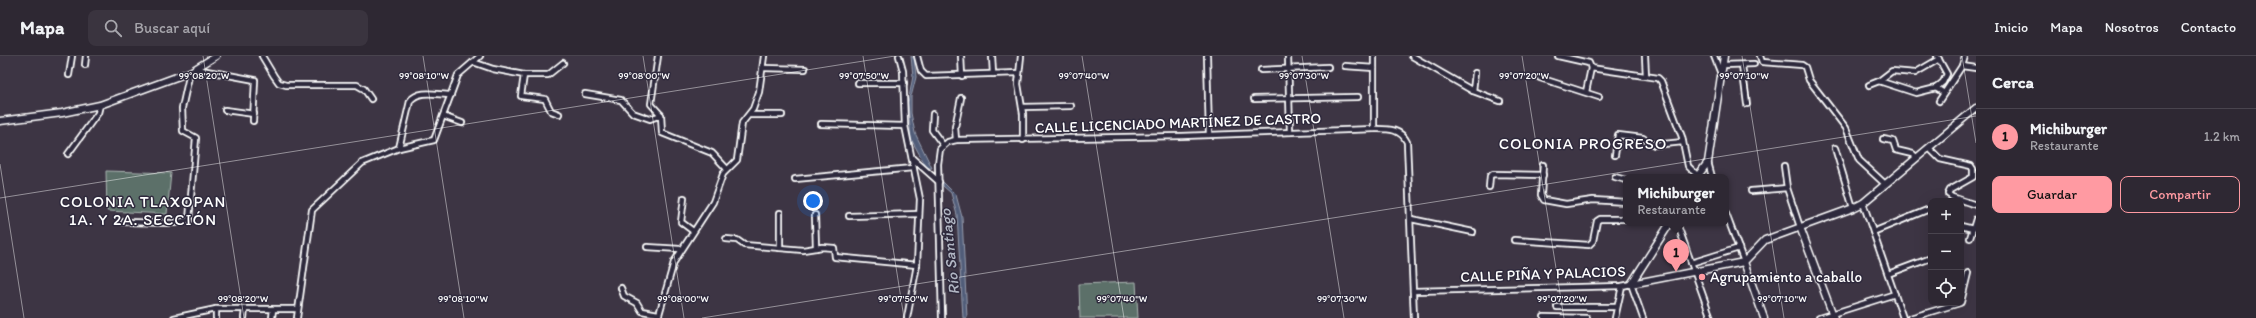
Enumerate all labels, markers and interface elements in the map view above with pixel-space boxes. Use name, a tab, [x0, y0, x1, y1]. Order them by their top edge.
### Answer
search box	[88, 10, 368, 46]
text: Mapa	[20, 16, 64, 39]
icon: search	[102, 17, 124, 39]
text: Buscar aquí	[134, 19, 210, 37]
text: Inicio	[1994, 19, 2028, 36]
text: Mapa	[2050, 19, 2083, 36]
text: Nosotros	[2105, 19, 2159, 36]
text: Contacto	[2181, 19, 2236, 36]
text: 99°08'20"W	[179, 69, 230, 82]
text: 99°08'10"W	[399, 69, 449, 82]
text: 99°08'00"W	[618, 69, 670, 82]
text: 99°07'50"W	[839, 69, 889, 82]
text: 99°07'40"W	[1059, 69, 1110, 82]
text: 99°07'30"W	[1279, 69, 1330, 82]
text: 99°07'20"W	[1499, 69, 1549, 82]
text: 99°07'10"W	[1719, 69, 1769, 82]
text: Cerca	[1992, 72, 2034, 92]
street label: CALLE LICENCIADO MARTÍNEZ DE CASTRO	[1035, 109, 1322, 137]
text: Michiburger	[2030, 120, 2107, 138]
text: 1	[2002, 129, 2008, 144]
text: 1.2 km	[2204, 129, 2240, 144]
district label: COLONIA PROGRESO	[1499, 134, 1667, 153]
text: Restaurante	[2030, 138, 2099, 153]
popup	[1623, 174, 1729, 226]
button: Guardar	[1992, 176, 2112, 213]
button: Compartir	[2120, 176, 2240, 213]
text: Michiburger	[1637, 184, 1715, 202]
your location	[803, 191, 823, 211]
district label: COLONIA TLAXOPAN 1A. Y 2A. SECCIÓN	[60, 192, 226, 229]
map controls	[1928, 198, 1964, 306]
button: +	[1928, 198, 1964, 234]
text: Restaurante	[1637, 202, 1706, 217]
water label: Río Santiago	[935, 207, 963, 296]
button: −	[1928, 234, 1964, 270]
pin: 1	[1663, 239, 1689, 272]
street label: CALLE PIÑA Y PALACIOS	[1460, 262, 1626, 286]
place label: Agrupamiento a caballo	[1710, 268, 1862, 286]
button: locate	[1928, 270, 1964, 306]
marker: Agrupamiento a caballo	[1697, 272, 1707, 282]
text: 99°08'20"W	[218, 292, 269, 305]
text: 99°08'10"W	[438, 292, 488, 305]
text: 99°08'00"W	[657, 292, 709, 305]
text: 99°07'50"W	[878, 292, 928, 305]
text: 99°07'40"W	[1097, 292, 1148, 305]
text: 99°07'30"W	[1317, 292, 1368, 305]
text: 99°07'20"W	[1537, 292, 1587, 305]
text: 99°07'10"W	[1757, 292, 1807, 305]

